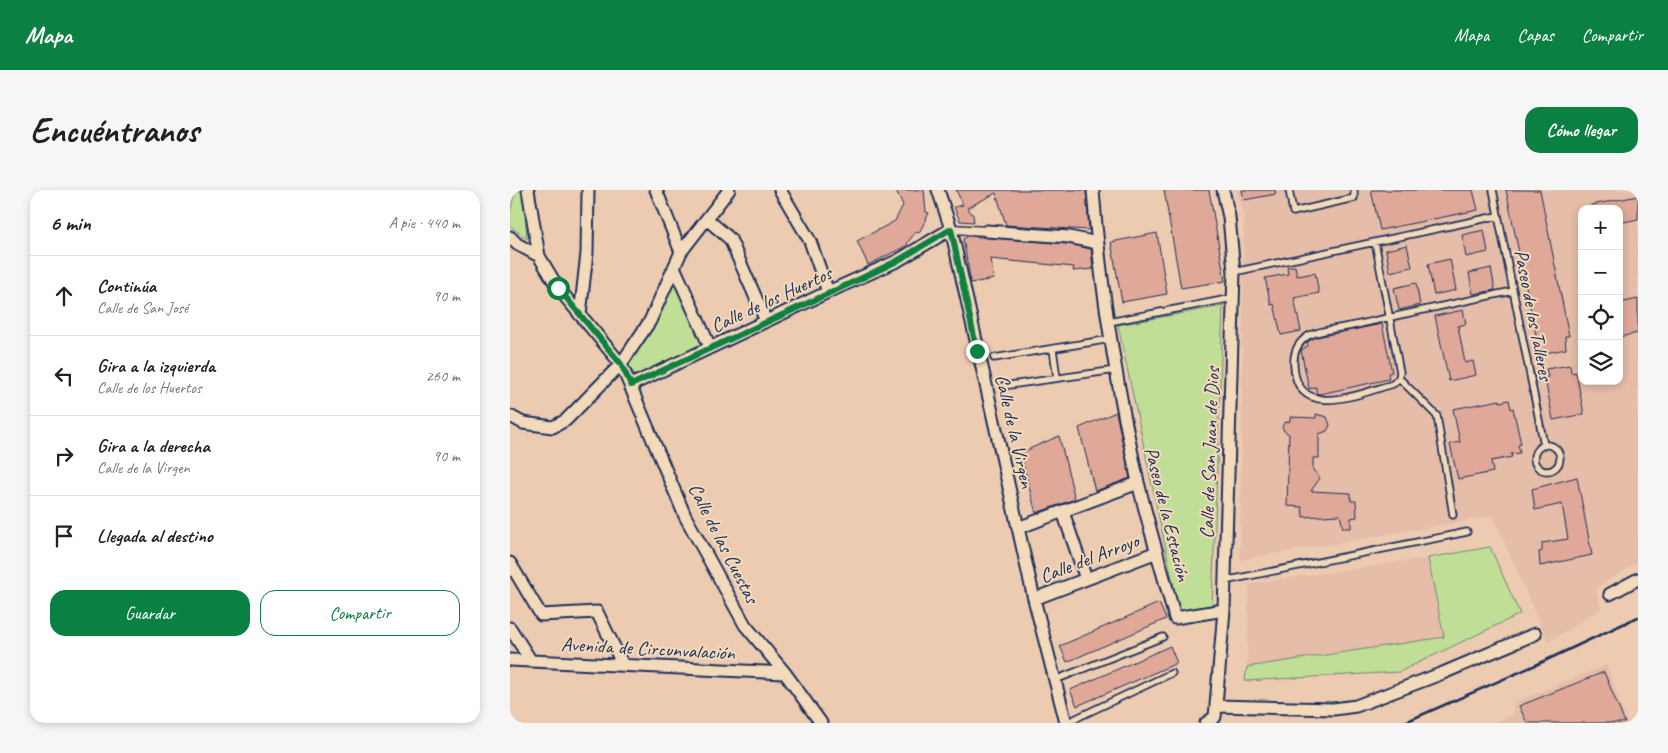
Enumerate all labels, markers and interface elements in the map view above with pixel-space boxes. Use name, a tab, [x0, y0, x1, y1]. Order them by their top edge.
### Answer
text: Mapa	[25, 20, 72, 50]
text: Mapa	[1454, 24, 1489, 46]
text: Capas	[1517, 24, 1554, 46]
text: Compartir	[1582, 24, 1643, 46]
button: Cómo llegar	[1525, 107, 1638, 153]
text: Encuéntranos	[30, 108, 199, 153]
map controls	[1578, 205, 1623, 385]
button: +	[1578, 205, 1623, 250]
text: 6 min	[50, 210, 91, 236]
text: A pie · 440 m	[389, 213, 460, 233]
street label: Paseo de los Talleres	[1509, 247, 1559, 385]
button: −	[1578, 250, 1623, 295]
street label: Calle de los Huertos	[707, 260, 838, 338]
text: Continúa	[97, 274, 156, 298]
route start	[547, 277, 570, 300]
icon: ahead	[50, 282, 78, 310]
text: 90 m	[433, 286, 460, 306]
button: locate	[1578, 295, 1623, 340]
text: Calle de San José	[97, 298, 188, 318]
route end	[966, 340, 989, 363]
button: layers	[1578, 340, 1623, 385]
text: Gira a la izquierda	[97, 354, 215, 378]
icon: left	[50, 362, 78, 390]
street label: Calle de San Juan de Dios	[1194, 365, 1225, 539]
text: 260 m	[426, 366, 460, 386]
street label: Calle de la Virgen	[989, 372, 1040, 491]
text: Calle de los Huertos	[97, 378, 201, 398]
text: Gira a la derecha	[97, 434, 210, 458]
icon: right	[50, 442, 78, 470]
street label: Paseo de la Estación	[1139, 444, 1196, 585]
text: 90 m	[433, 446, 460, 466]
text: Calle de la Virgen	[97, 458, 190, 478]
street label: Calle de las Cuestas	[683, 479, 766, 609]
icon: arrive	[50, 522, 78, 550]
text: Llegada al destino	[97, 524, 213, 548]
street label: Calle del Arroyo	[1036, 527, 1144, 589]
button: Guardar	[50, 590, 250, 636]
button: Compartir	[260, 590, 460, 636]
street label: Avenida de Circunvalación	[561, 631, 736, 666]

